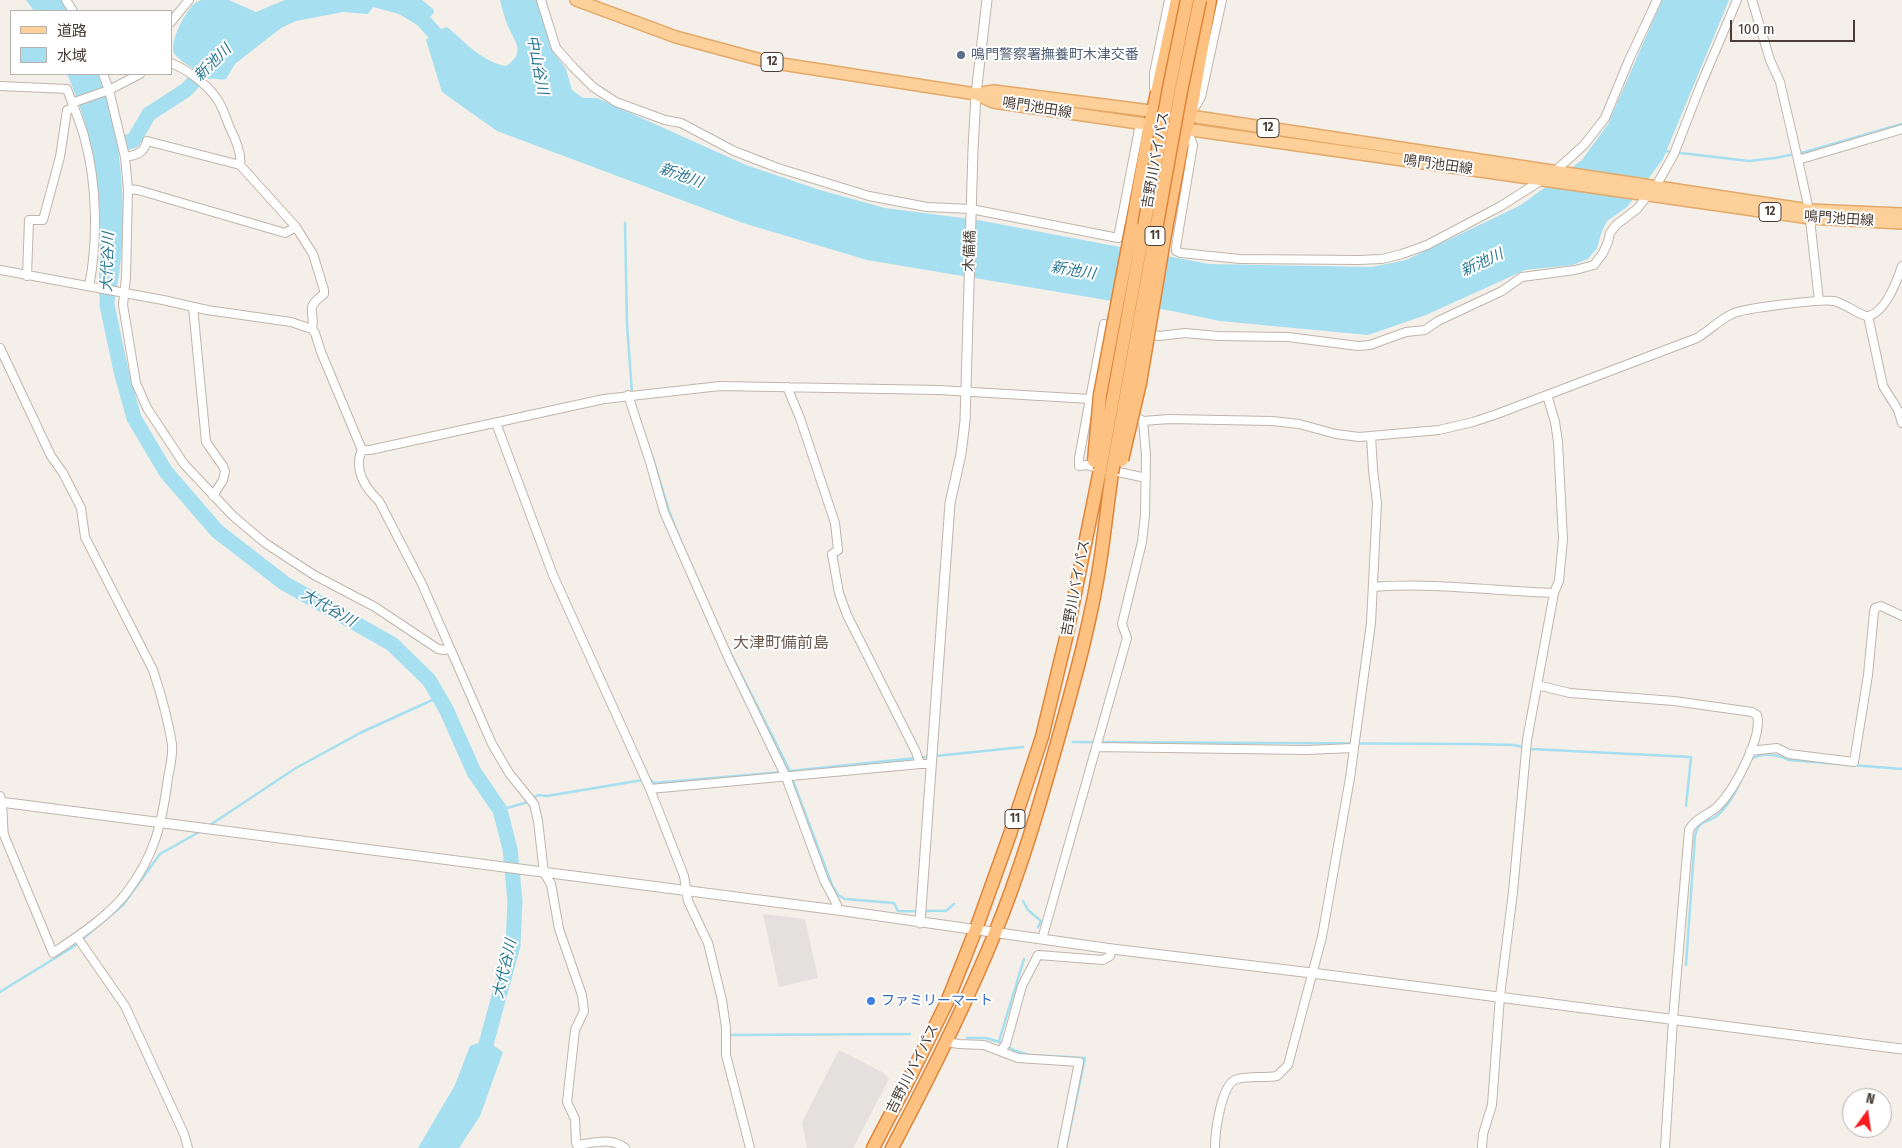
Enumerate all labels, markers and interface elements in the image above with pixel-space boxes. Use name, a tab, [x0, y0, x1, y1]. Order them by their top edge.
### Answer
legend	[10, 10, 172, 75]
scale bar	[1732, 10, 1857, 42]
text: 100 m	[1738, 20, 1775, 38]
text: 道路	[57, 22, 87, 40]
water label: 中山谷川	[522, 34, 552, 96]
water label: 新池川	[191, 41, 235, 85]
text: 水域	[57, 47, 87, 65]
place label: 鳴門警察署撫養町木津交番	[971, 47, 1139, 63]
marker: 鳴門警察署撫養町木津交番	[955, 49, 967, 61]
road number: 12	[761, 52, 783, 72]
street label: 鳴門池田線	[1001, 94, 1073, 122]
street label: 吉野川バイパス	[1139, 110, 1173, 210]
road number: 12	[1257, 119, 1279, 138]
street label: 鳴門池田線	[1402, 152, 1474, 178]
water label: 新池川	[657, 160, 705, 192]
road number: 12	[1759, 202, 1781, 222]
street label: 鳴門池田線	[1803, 208, 1875, 230]
road number: 11	[1145, 227, 1165, 246]
street label: 木備橋	[961, 230, 979, 272]
water label: 大代谷川	[98, 232, 118, 292]
water label: 新池川	[1458, 245, 1506, 281]
water label: 新池川	[1049, 259, 1097, 283]
street label: 吉野川バイパス	[1058, 538, 1094, 638]
water label: 大代谷川	[298, 585, 358, 631]
district label: 大津町備前島	[733, 634, 829, 654]
road number: 11	[1005, 810, 1025, 829]
water label: 大代谷川	[489, 938, 521, 1000]
place label: ファミリーマート	[881, 993, 993, 1009]
marker: ファミリーマート	[865, 995, 877, 1007]
street label: 吉野川バイパス	[883, 1022, 943, 1116]
north arrow	[1842, 1088, 1892, 1138]
text: N	[1864, 1090, 1877, 1108]

